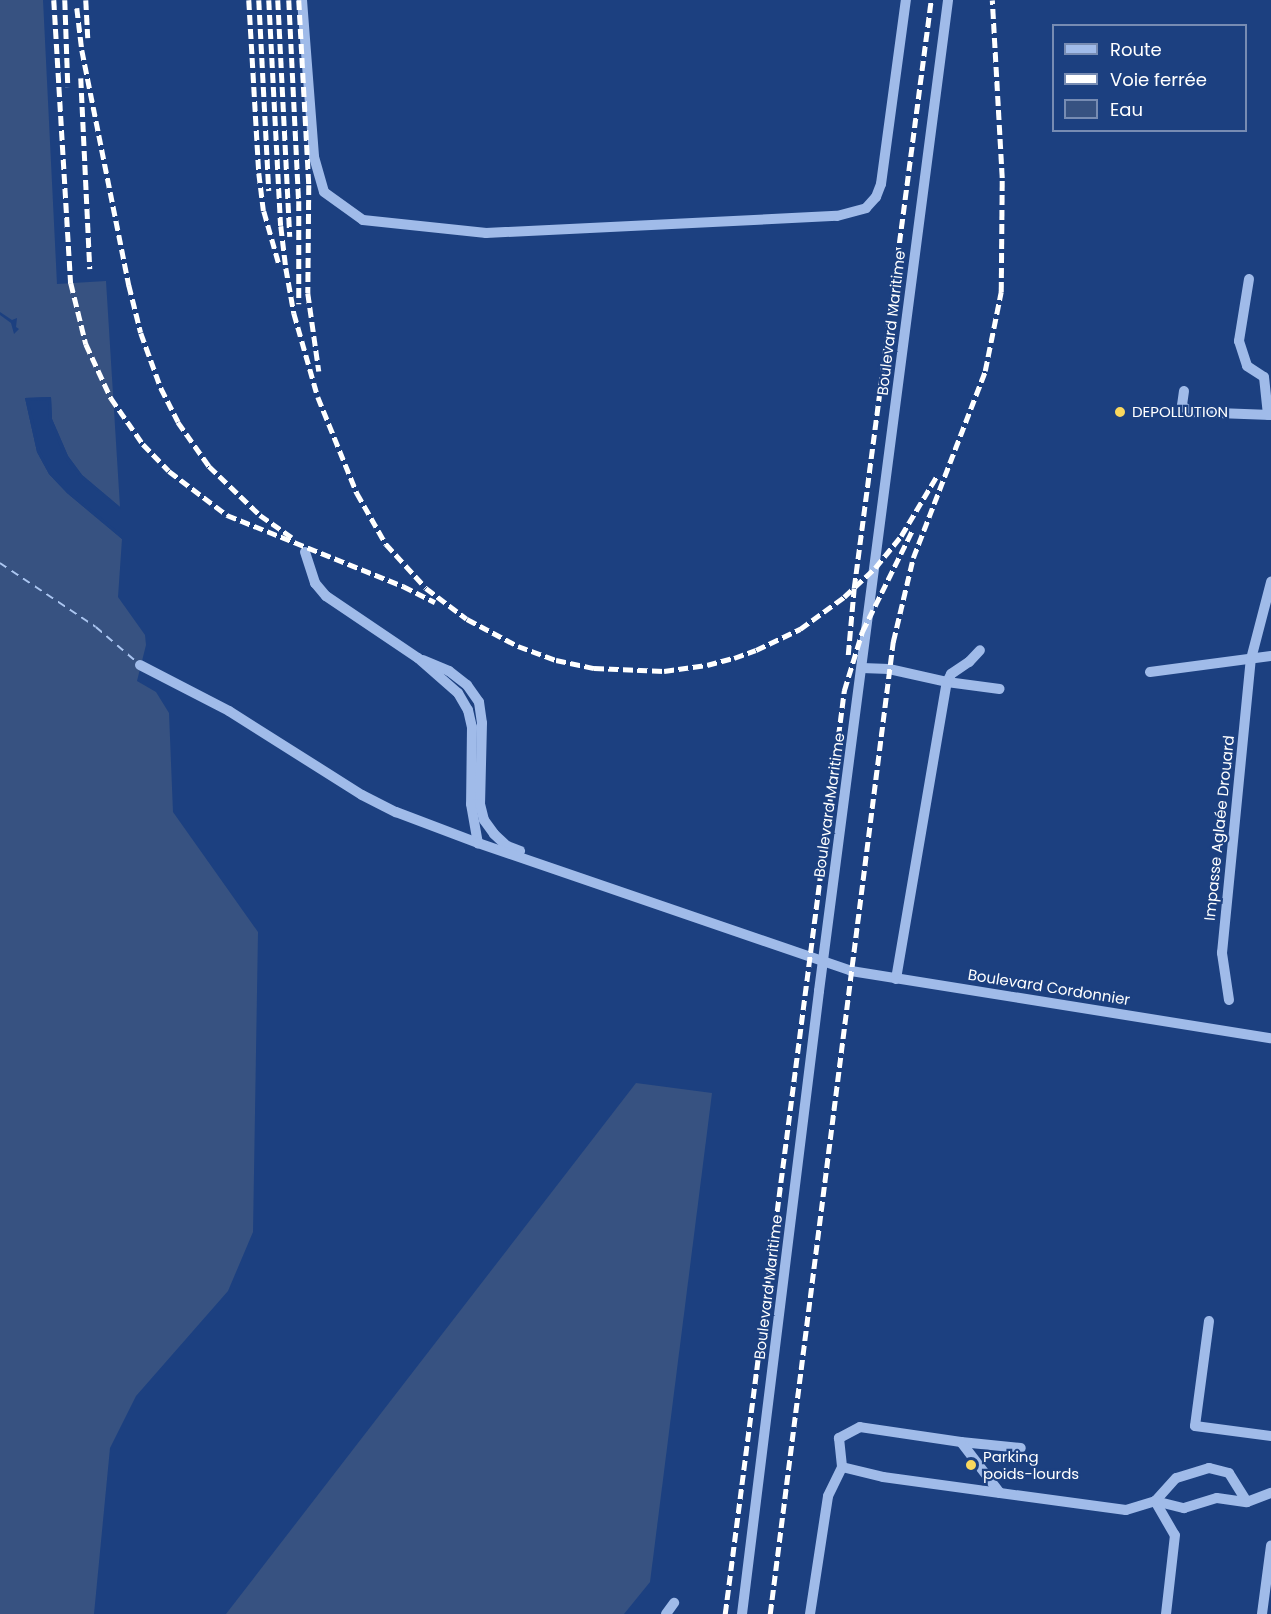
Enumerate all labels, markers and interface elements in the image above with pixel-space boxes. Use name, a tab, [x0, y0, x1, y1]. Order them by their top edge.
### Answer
legend	[1052, 24, 1247, 132]
text: Route	[1110, 37, 1162, 62]
text: Voie ferrée	[1110, 67, 1207, 92]
text: Eau	[1110, 97, 1143, 122]
street label: Boulevard Maritime	[873, 249, 909, 397]
place label: DEPOLLUTION	[1132, 403, 1228, 421]
marker: DEPOLLUTION	[1113, 405, 1127, 419]
street label: Boulevard Maritime	[810, 731, 848, 879]
street label: Impasse Aglaée Drouard	[1200, 734, 1238, 922]
street label: Boulevard Cordonnier	[967, 965, 1131, 1009]
street label: Boulevard Maritime	[750, 1213, 786, 1361]
place label: Parking poids-lourds	[983, 1447, 1079, 1482]
marker: Parking poids-lourds	[964, 1458, 978, 1472]

